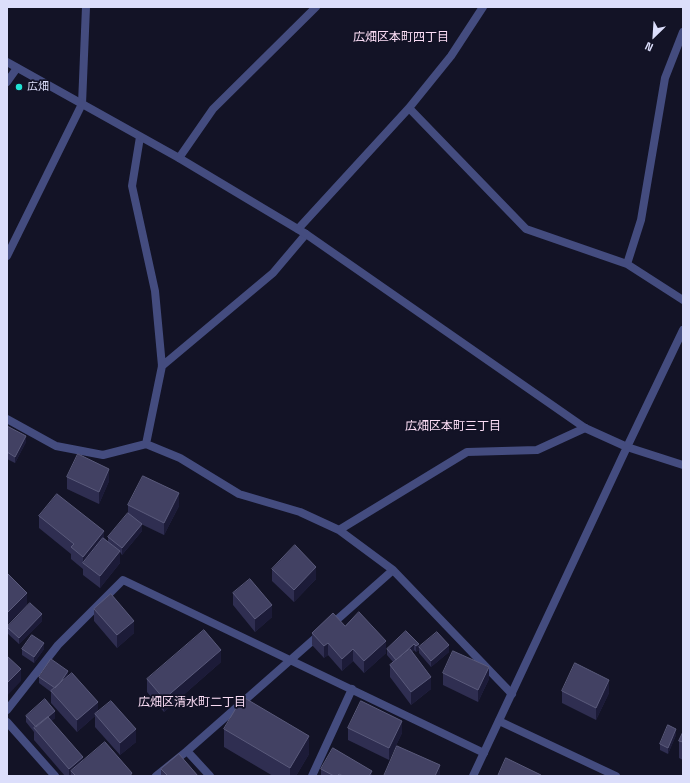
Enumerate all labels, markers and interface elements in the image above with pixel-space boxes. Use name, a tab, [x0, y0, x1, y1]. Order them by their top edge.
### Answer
north arrow	[634, 16, 674, 56]
district label: 広畑区本町四丁目	[353, 31, 449, 45]
text: N	[643, 39, 655, 55]
place label: 広畑	[27, 80, 49, 94]
marker: 広畑	[14, 82, 24, 92]
district label: 広畑区本町三丁目	[405, 420, 501, 434]
district label: 広畑区清水町二丁目	[138, 696, 246, 710]

